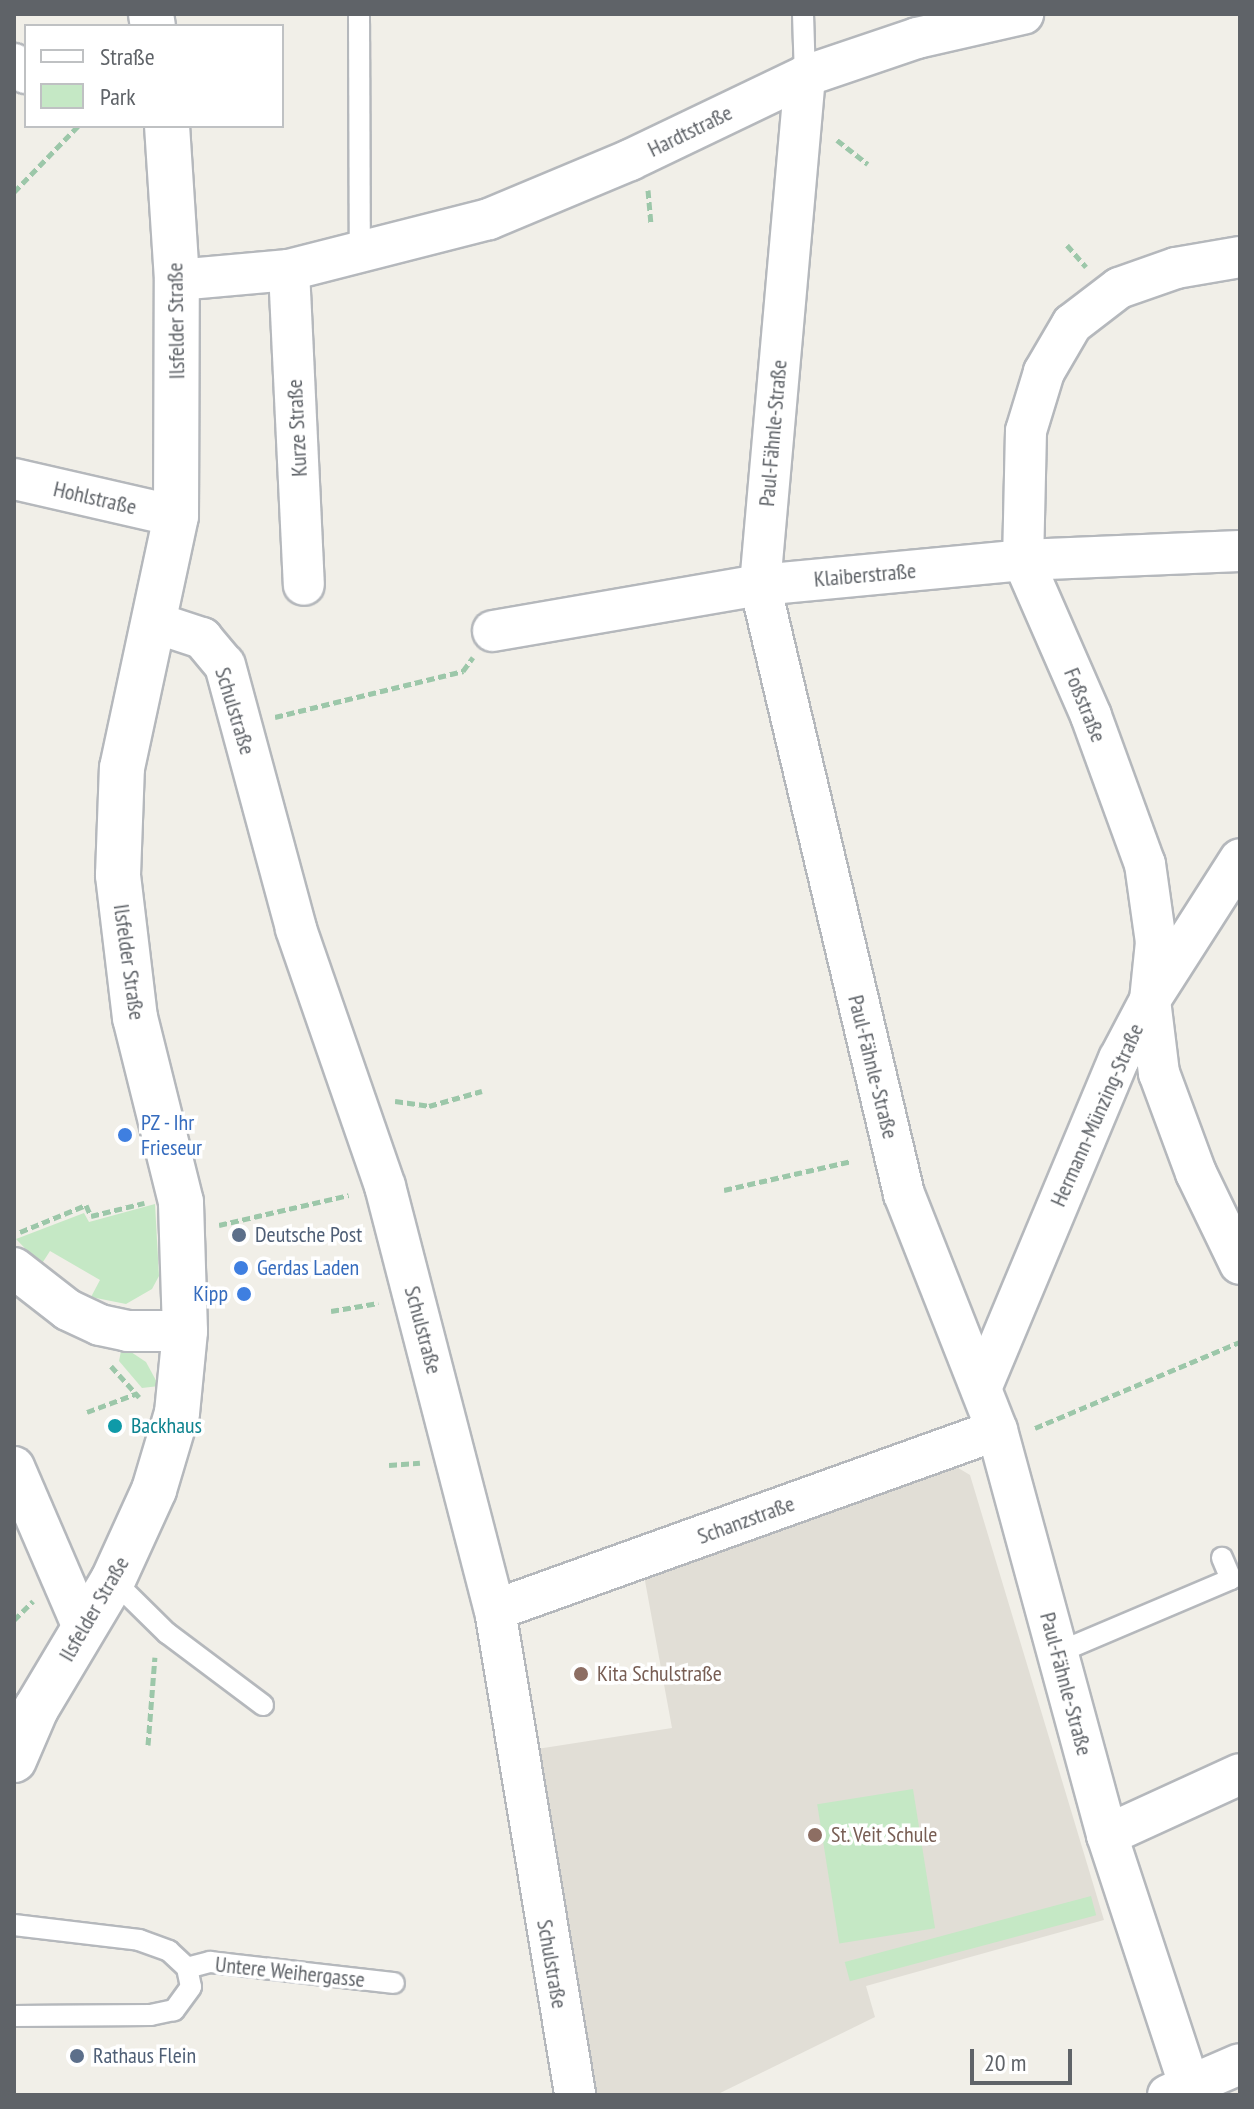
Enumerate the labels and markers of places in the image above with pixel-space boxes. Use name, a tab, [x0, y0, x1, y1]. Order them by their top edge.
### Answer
place label: PZ - Ihr Frieseur	[141, 1109, 202, 1160]
marker: PZ - Ihr Frieseur	[116, 1126, 134, 1144]
place label: Deutsche Post	[255, 1222, 362, 1248]
marker: Deutsche Post	[230, 1226, 248, 1244]
place label: Gerdas Laden	[257, 1255, 359, 1281]
marker: Gerdas Laden	[232, 1259, 250, 1277]
place label: Kipp	[193, 1281, 228, 1307]
marker: Kipp	[235, 1285, 253, 1303]
place label: Backhaus	[131, 1413, 202, 1439]
marker: Backhaus	[106, 1417, 124, 1435]
place label: Kita Schulstraße	[597, 1661, 722, 1687]
marker: Kita Schulstraße	[572, 1665, 590, 1683]
place label: St. Veit Schule	[831, 1822, 939, 1848]
marker: St. Veit Schule	[806, 1826, 824, 1844]
place label: Rathaus Flein	[93, 2043, 196, 2069]
marker: Rathaus Flein	[68, 2047, 86, 2065]

